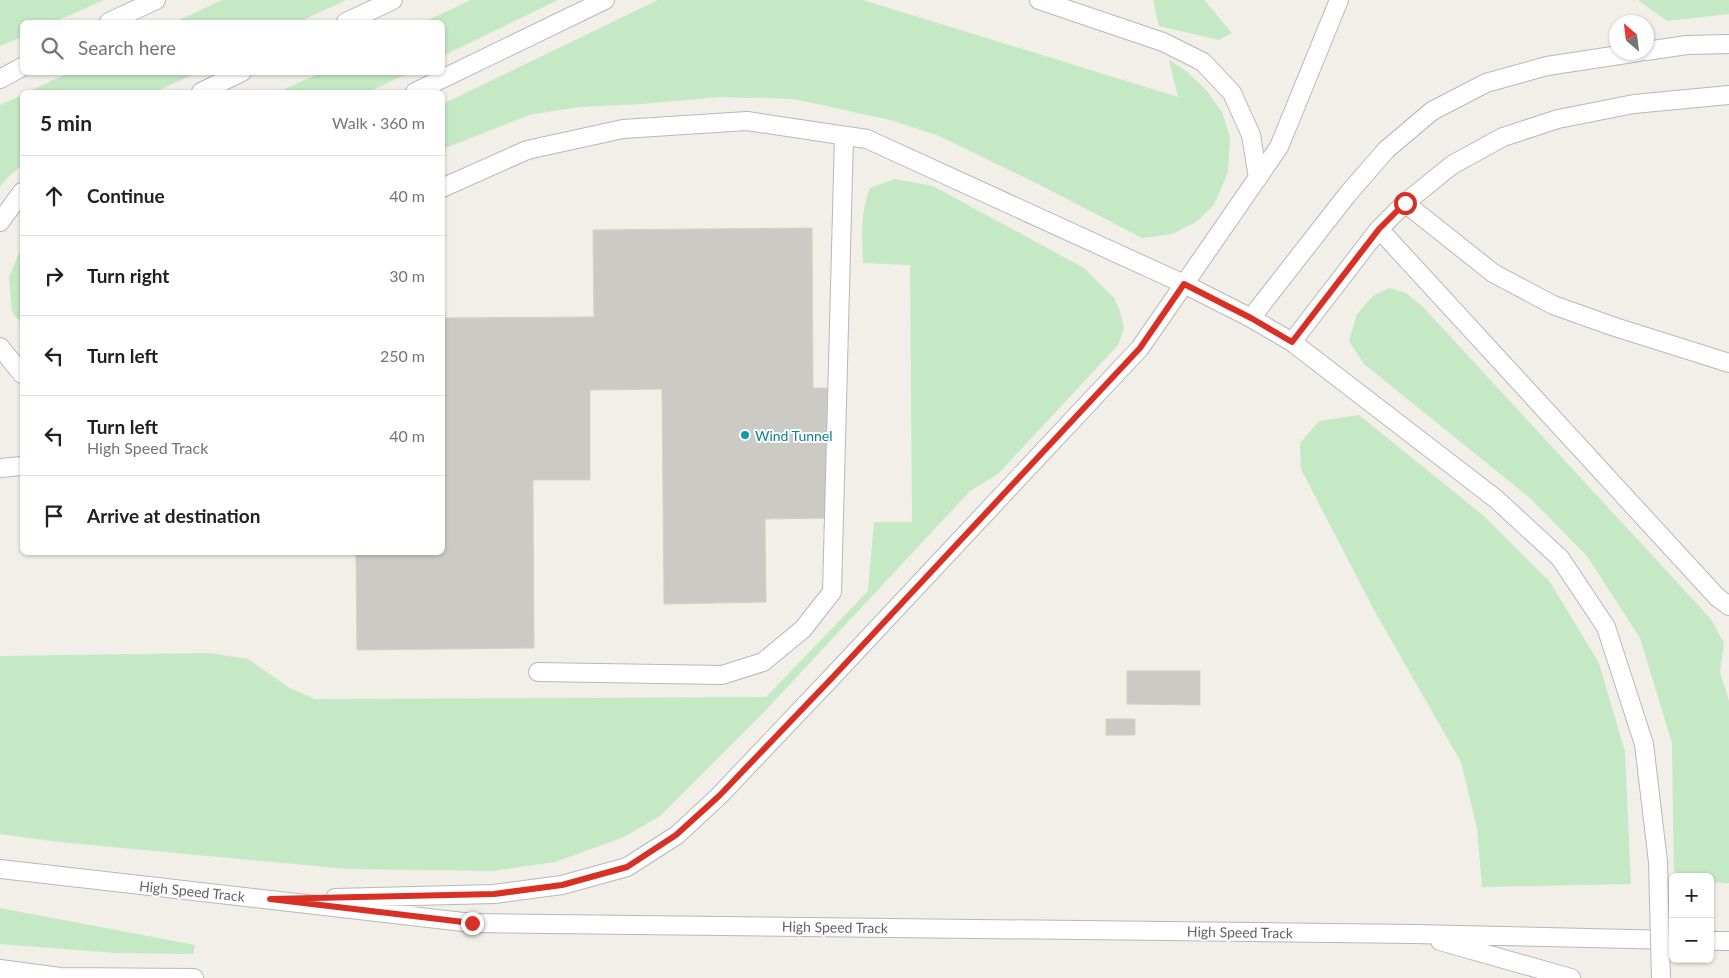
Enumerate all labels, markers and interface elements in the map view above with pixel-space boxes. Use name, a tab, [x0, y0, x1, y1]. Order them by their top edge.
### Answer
north arrow	[1609, 15, 1654, 60]
search box	[20, 20, 445, 75]
icon: search	[38, 34, 66, 62]
text: Search here	[78, 36, 176, 59]
text: 5 min	[40, 110, 92, 135]
text: Walk · 360 m	[332, 113, 425, 132]
icon: ahead	[40, 182, 68, 210]
text: Continue	[87, 184, 165, 207]
text: 40 m	[389, 186, 425, 205]
route start	[1394, 192, 1417, 215]
icon: right	[40, 262, 68, 290]
text: Turn right	[87, 264, 169, 287]
text: 30 m	[389, 266, 425, 285]
icon: left	[40, 342, 68, 370]
text: Turn left	[87, 344, 158, 367]
text: 250 m	[380, 346, 425, 365]
text: Turn left	[87, 415, 158, 438]
icon: left	[40, 422, 68, 450]
text: 40 m	[389, 426, 425, 445]
place label: Wind Tunnel	[755, 427, 833, 444]
marker: Wind Tunnel	[739, 429, 751, 441]
text: High Speed Track	[87, 438, 208, 457]
icon: arrive	[40, 502, 68, 530]
text: Arrive at destination	[87, 504, 260, 527]
map controls	[1669, 873, 1714, 963]
button: +	[1669, 873, 1714, 918]
street label: High Speed Track	[138, 877, 247, 905]
route end	[461, 912, 484, 935]
street label: High Speed Track	[782, 918, 889, 936]
button: −	[1669, 918, 1714, 963]
street label: High Speed Track	[1187, 923, 1294, 941]

